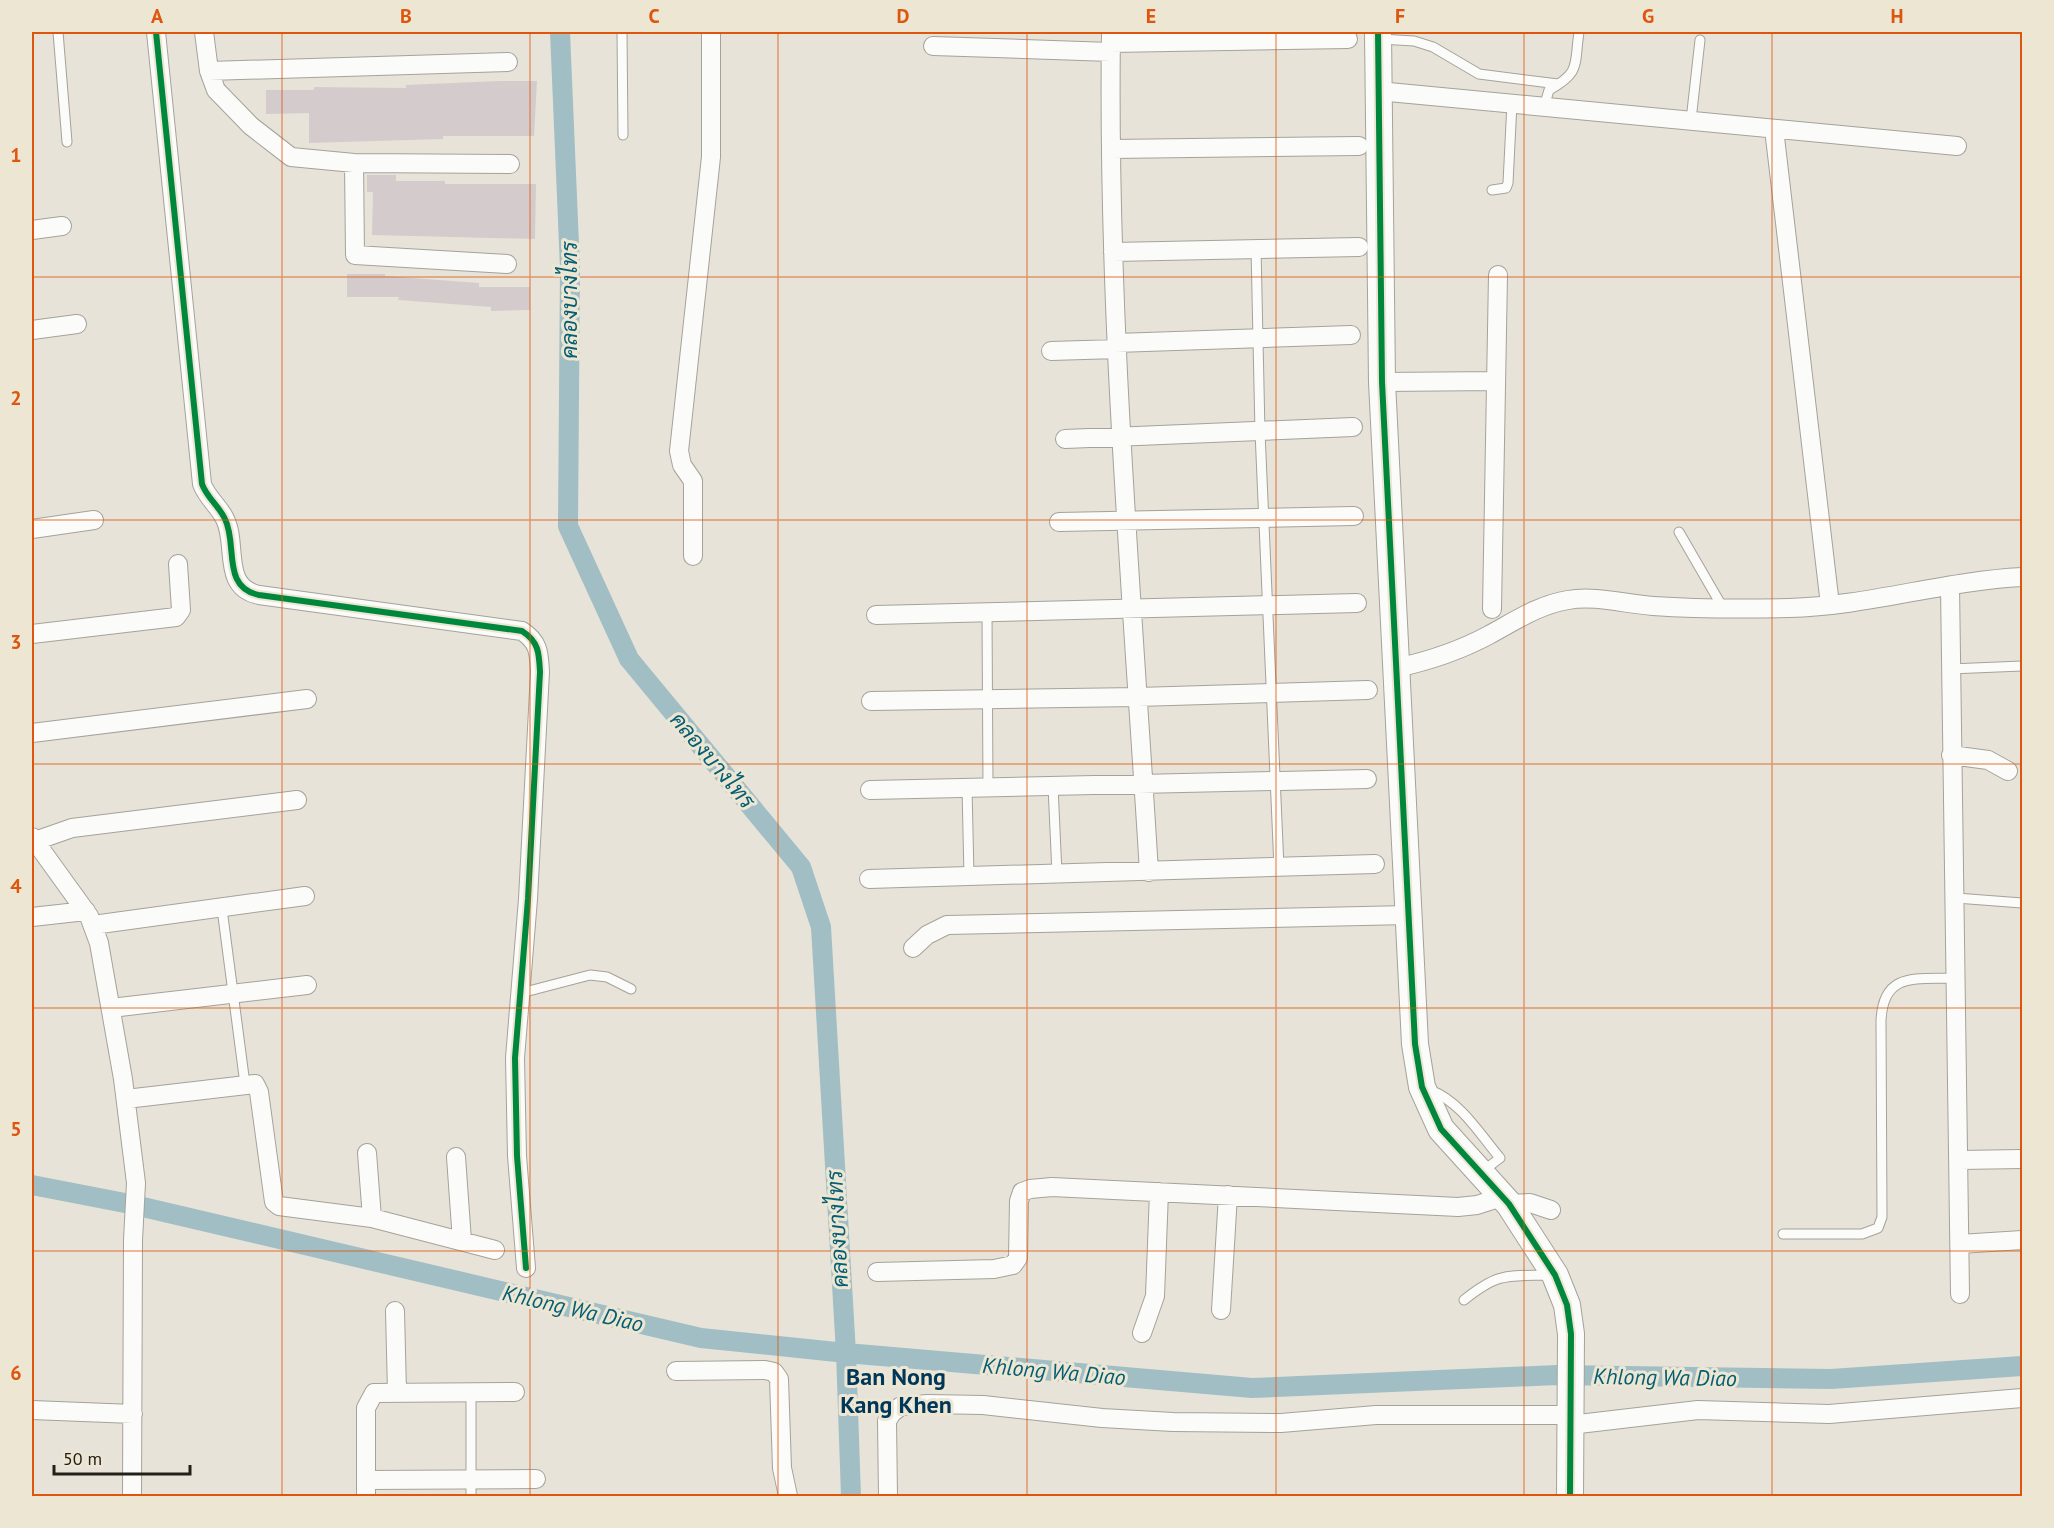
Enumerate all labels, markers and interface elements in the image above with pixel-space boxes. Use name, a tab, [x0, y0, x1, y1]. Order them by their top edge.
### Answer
text: A	[151, 3, 164, 29]
text: B	[400, 3, 412, 29]
text: C	[648, 3, 660, 29]
text: D	[897, 3, 910, 29]
text: E	[1146, 3, 1156, 29]
text: F	[1395, 3, 1405, 29]
text: G	[1642, 3, 1654, 29]
text: H	[1890, 3, 1904, 29]
text: 1	[10, 142, 22, 168]
water label: คลองบางไทร	[555, 240, 583, 359]
text: 2	[10, 385, 22, 411]
text: 3	[10, 629, 22, 655]
water label: คลองบางไทร	[665, 706, 762, 815]
text: 4	[10, 873, 22, 899]
text: 5	[10, 1116, 22, 1142]
water label: คลองบางไทร	[820, 1168, 854, 1288]
water label: Khlong Wa Diao	[500, 1278, 646, 1338]
water label: Khlong Wa Diao	[981, 1351, 1127, 1391]
text: 6	[10, 1360, 22, 1386]
district label: Ban Nong Kang Khen	[840, 1361, 952, 1420]
water label: Khlong Wa Diao	[1593, 1362, 1737, 1392]
scale bar	[54, 1438, 190, 1476]
text: 50 m	[63, 1447, 102, 1470]

